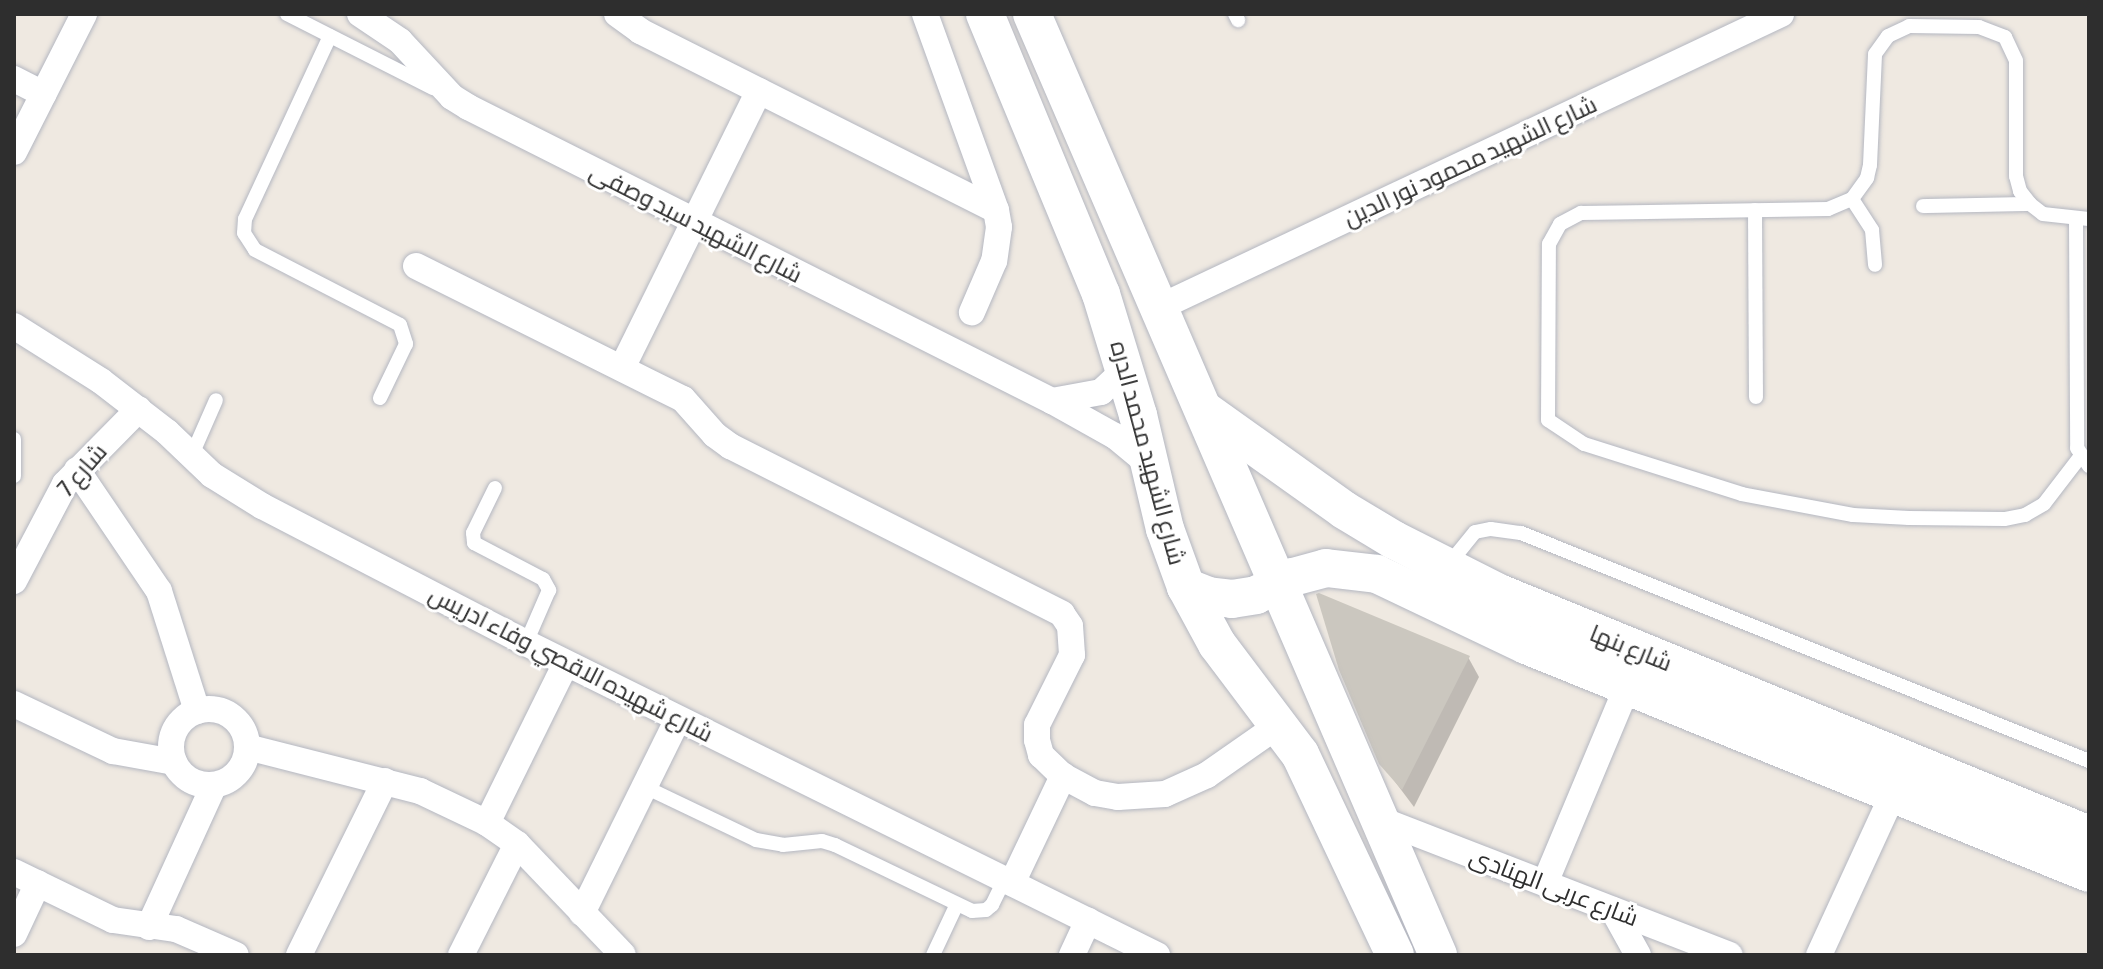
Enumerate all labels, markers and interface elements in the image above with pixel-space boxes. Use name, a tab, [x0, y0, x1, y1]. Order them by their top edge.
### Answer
street label: شارع الشهيد محمود نور الدين	[1339, 90, 1601, 232]
street label: شارع الشهيد سيد وصفى	[585, 157, 807, 289]
street label: شارع الشهيد محمد الدره	[1104, 338, 1192, 568]
street label: شارع 7	[51, 438, 113, 502]
street label: شارع شهيده الاقصي وفاء ادريس	[424, 580, 718, 748]
street label: شارع بنها	[1586, 619, 1676, 677]
street label: شارع عربى الهنادى	[1466, 842, 1642, 932]

